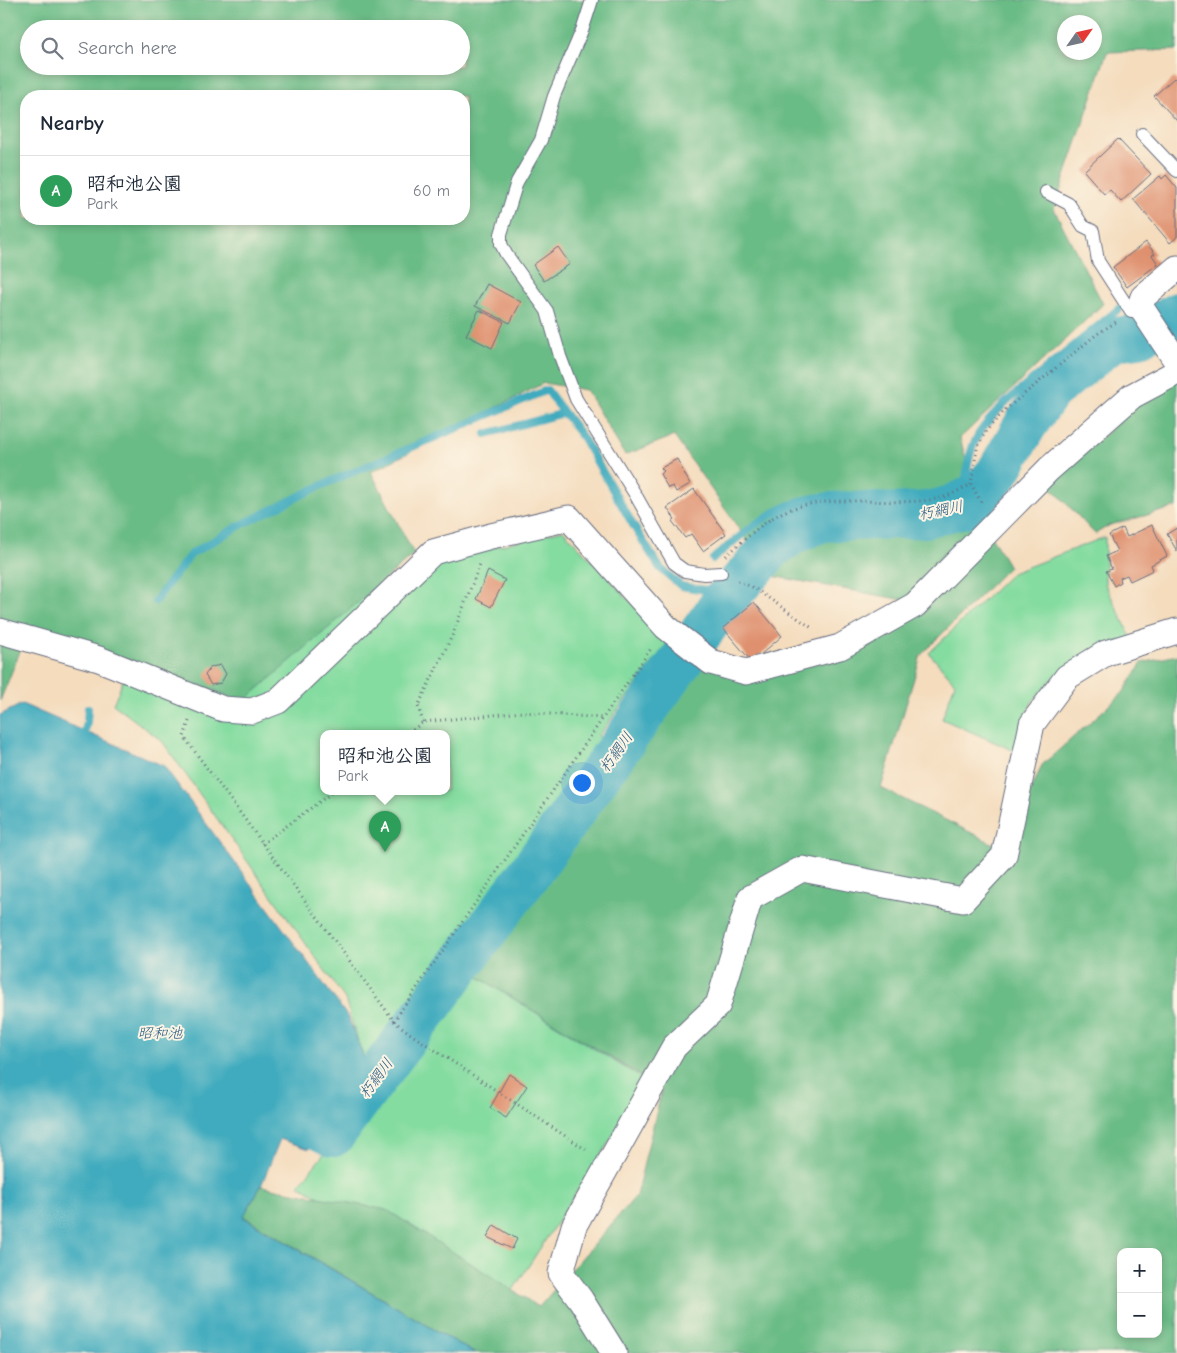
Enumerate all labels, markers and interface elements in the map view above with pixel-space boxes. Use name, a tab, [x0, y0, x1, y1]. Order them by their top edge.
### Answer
north arrow	[1057, 15, 1102, 60]
search box	[20, 20, 470, 75]
icon: search	[38, 34, 66, 62]
text: Search here	[78, 37, 177, 59]
text: Nearby	[40, 111, 104, 135]
text: 昭和池公園	[87, 173, 182, 195]
text: A	[52, 182, 60, 200]
text: 60 m	[413, 182, 450, 200]
text: Park	[87, 195, 118, 213]
water label: 朽網川	[917, 497, 965, 523]
water label: 朽網川	[595, 729, 637, 775]
popup	[320, 730, 450, 795]
text: 昭和池公園	[337, 745, 433, 767]
text: Park	[337, 767, 368, 785]
your location	[569, 770, 595, 796]
pin: A	[369, 811, 401, 852]
water label: 昭和池	[137, 1024, 183, 1042]
water label: 朽網川	[355, 1055, 397, 1101]
map controls	[1117, 1248, 1162, 1338]
button: +	[1117, 1248, 1162, 1293]
button: −	[1117, 1293, 1162, 1338]

